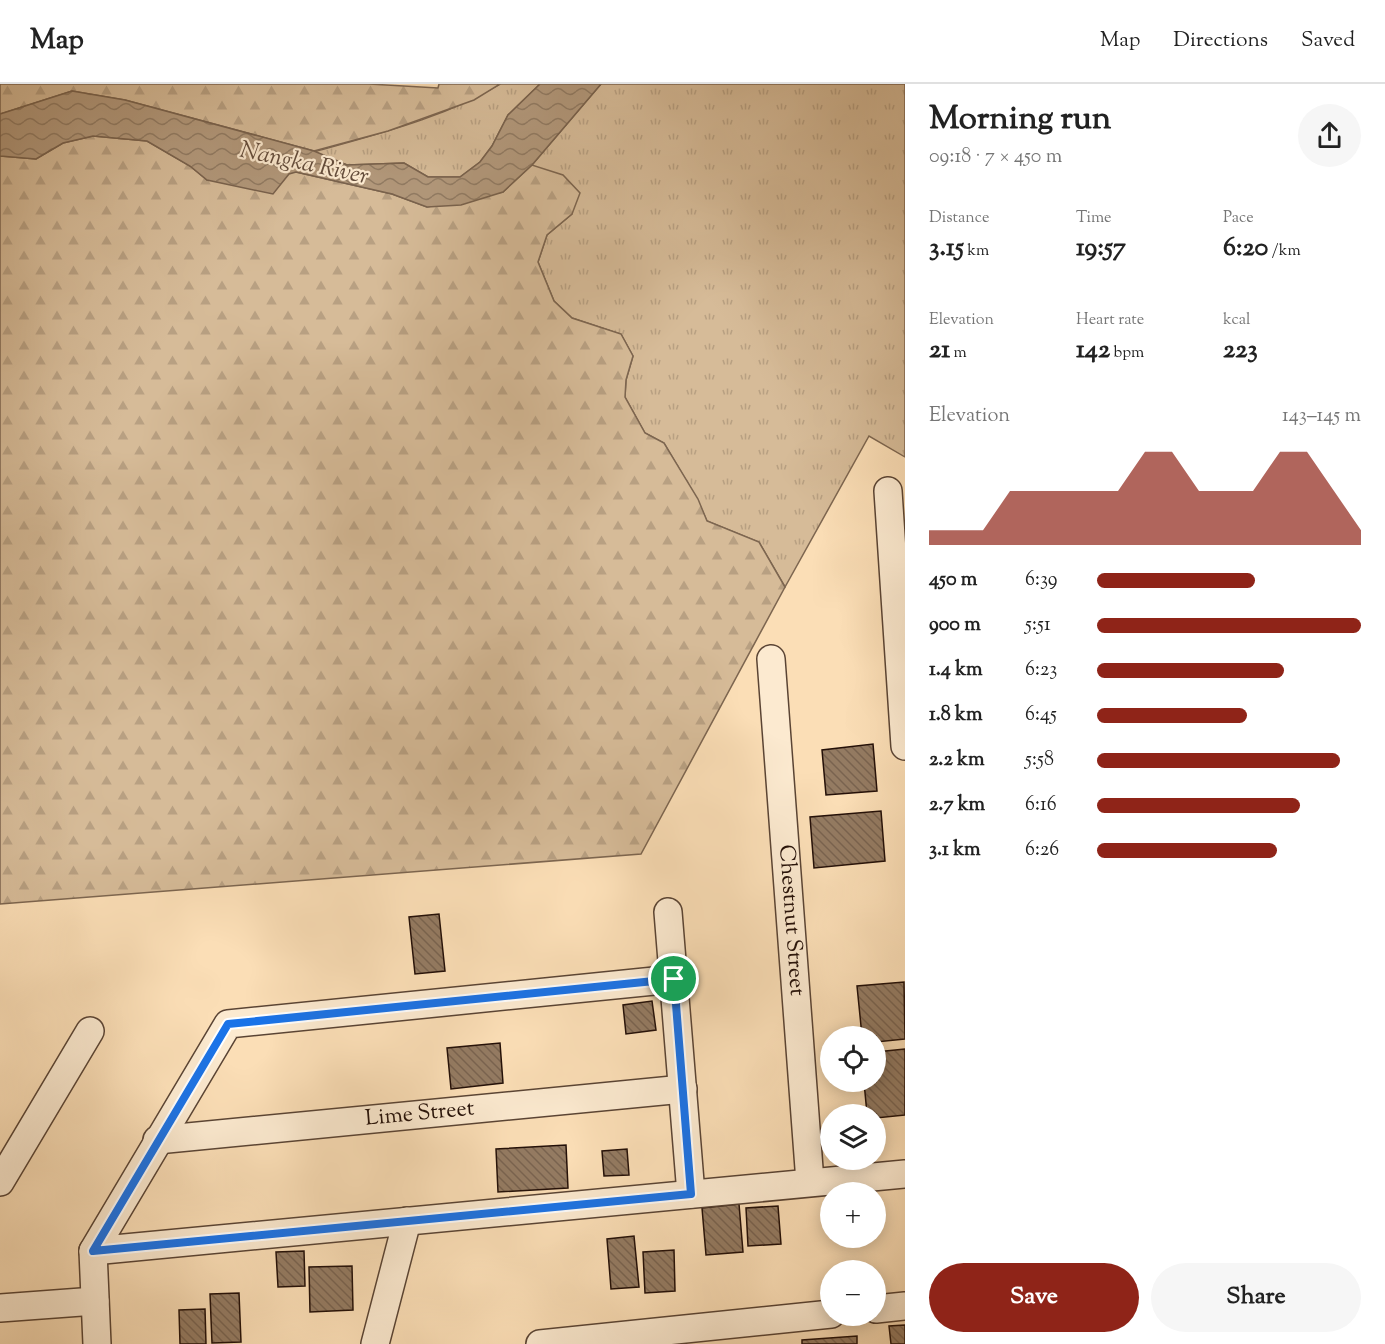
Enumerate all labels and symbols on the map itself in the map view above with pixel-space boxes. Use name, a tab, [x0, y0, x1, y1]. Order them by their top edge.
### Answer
water label: Nangka River	[236, 134, 372, 194]
street label: Chestnut Street	[769, 844, 812, 997]
pin	[648, 953, 699, 1004]
street label: Lime Street	[364, 1093, 476, 1136]

